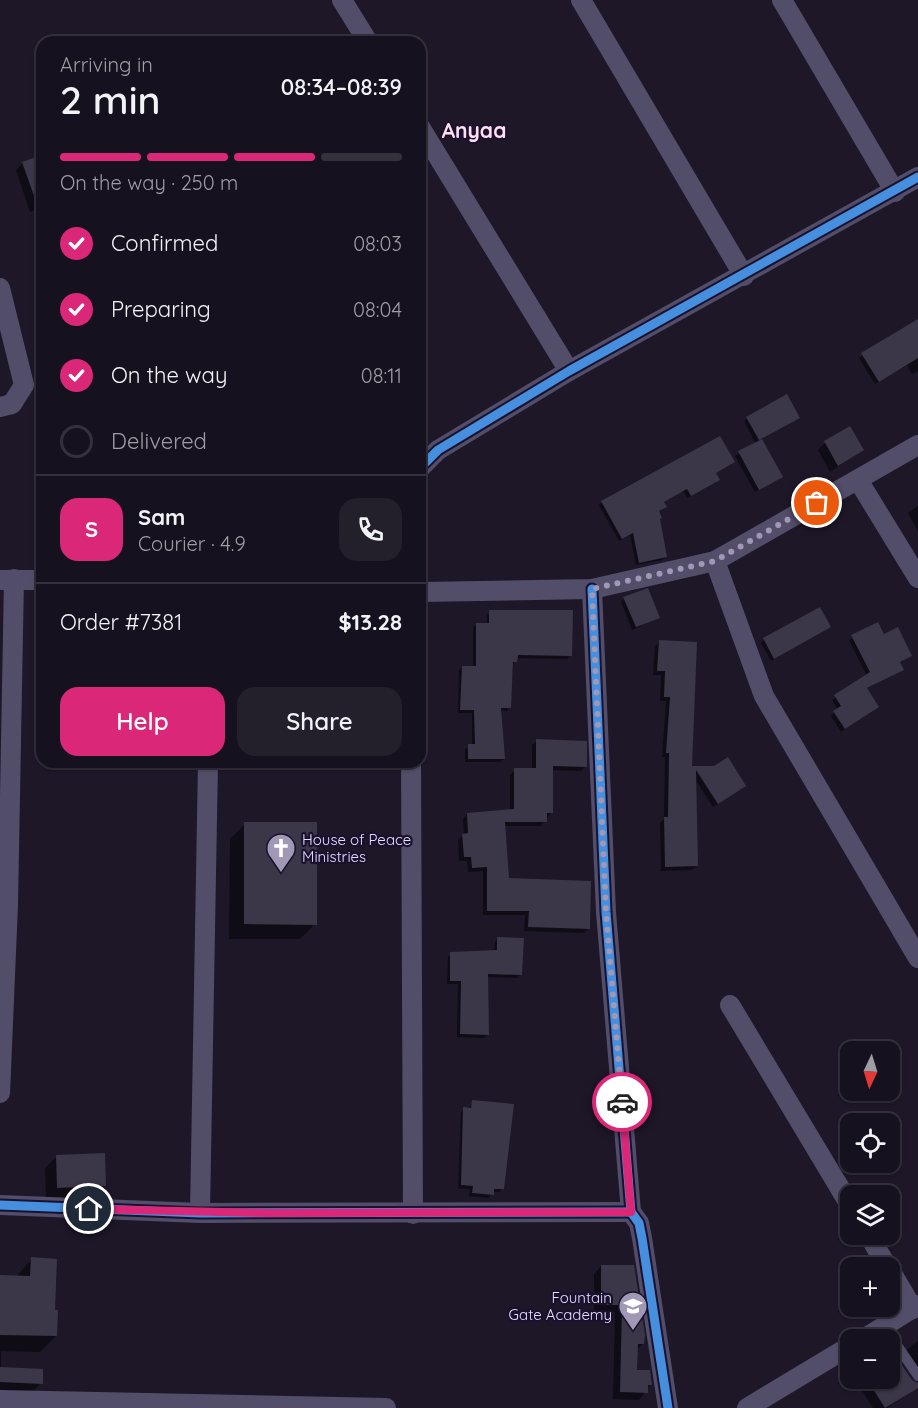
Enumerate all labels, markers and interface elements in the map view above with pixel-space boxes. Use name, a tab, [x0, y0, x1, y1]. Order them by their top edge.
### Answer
text: Arriving in	[60, 52, 153, 77]
text: 08:34–08:39	[281, 73, 402, 101]
text: 2 min	[60, 75, 161, 124]
district label: Anyaa	[442, 117, 506, 143]
text: On the way · 250 m	[60, 170, 238, 195]
icon: check	[60, 227, 93, 260]
text: Confirmed	[111, 229, 218, 257]
text: 08:03	[353, 231, 402, 256]
icon: check	[60, 293, 93, 326]
text: Preparing	[111, 295, 211, 323]
text: 08:04	[353, 297, 402, 322]
icon: check	[60, 359, 93, 392]
text: On the way	[111, 361, 227, 389]
text: 08:11	[361, 363, 402, 388]
text: Delivered	[111, 427, 207, 455]
pin	[791, 477, 842, 528]
icon: bag	[800, 486, 833, 519]
button: phone	[339, 498, 402, 561]
text: Sam	[138, 503, 185, 531]
text: S	[85, 515, 98, 543]
text: Courier · 4.9	[138, 531, 246, 556]
text: Order #7381	[60, 608, 182, 636]
text: $13.28	[338, 608, 402, 636]
button: Help	[60, 687, 225, 756]
button: Share	[237, 687, 402, 756]
place label: House of Peace Ministries	[302, 830, 411, 866]
church icon: House of Peace Ministries	[265, 832, 297, 874]
north arrow	[840, 1041, 900, 1101]
map controls	[840, 1041, 900, 1389]
courier	[592, 1072, 652, 1132]
icon: car	[606, 1086, 639, 1119]
button: locate	[840, 1113, 900, 1173]
pin	[63, 1183, 114, 1234]
button: layers	[840, 1185, 900, 1245]
icon: home	[72, 1192, 105, 1225]
button: +	[840, 1257, 900, 1317]
place label: Fountain Gate Academy	[508, 1288, 612, 1324]
school or university icon: Fountain Gate Academy	[617, 1290, 649, 1332]
button: −	[840, 1329, 900, 1389]

